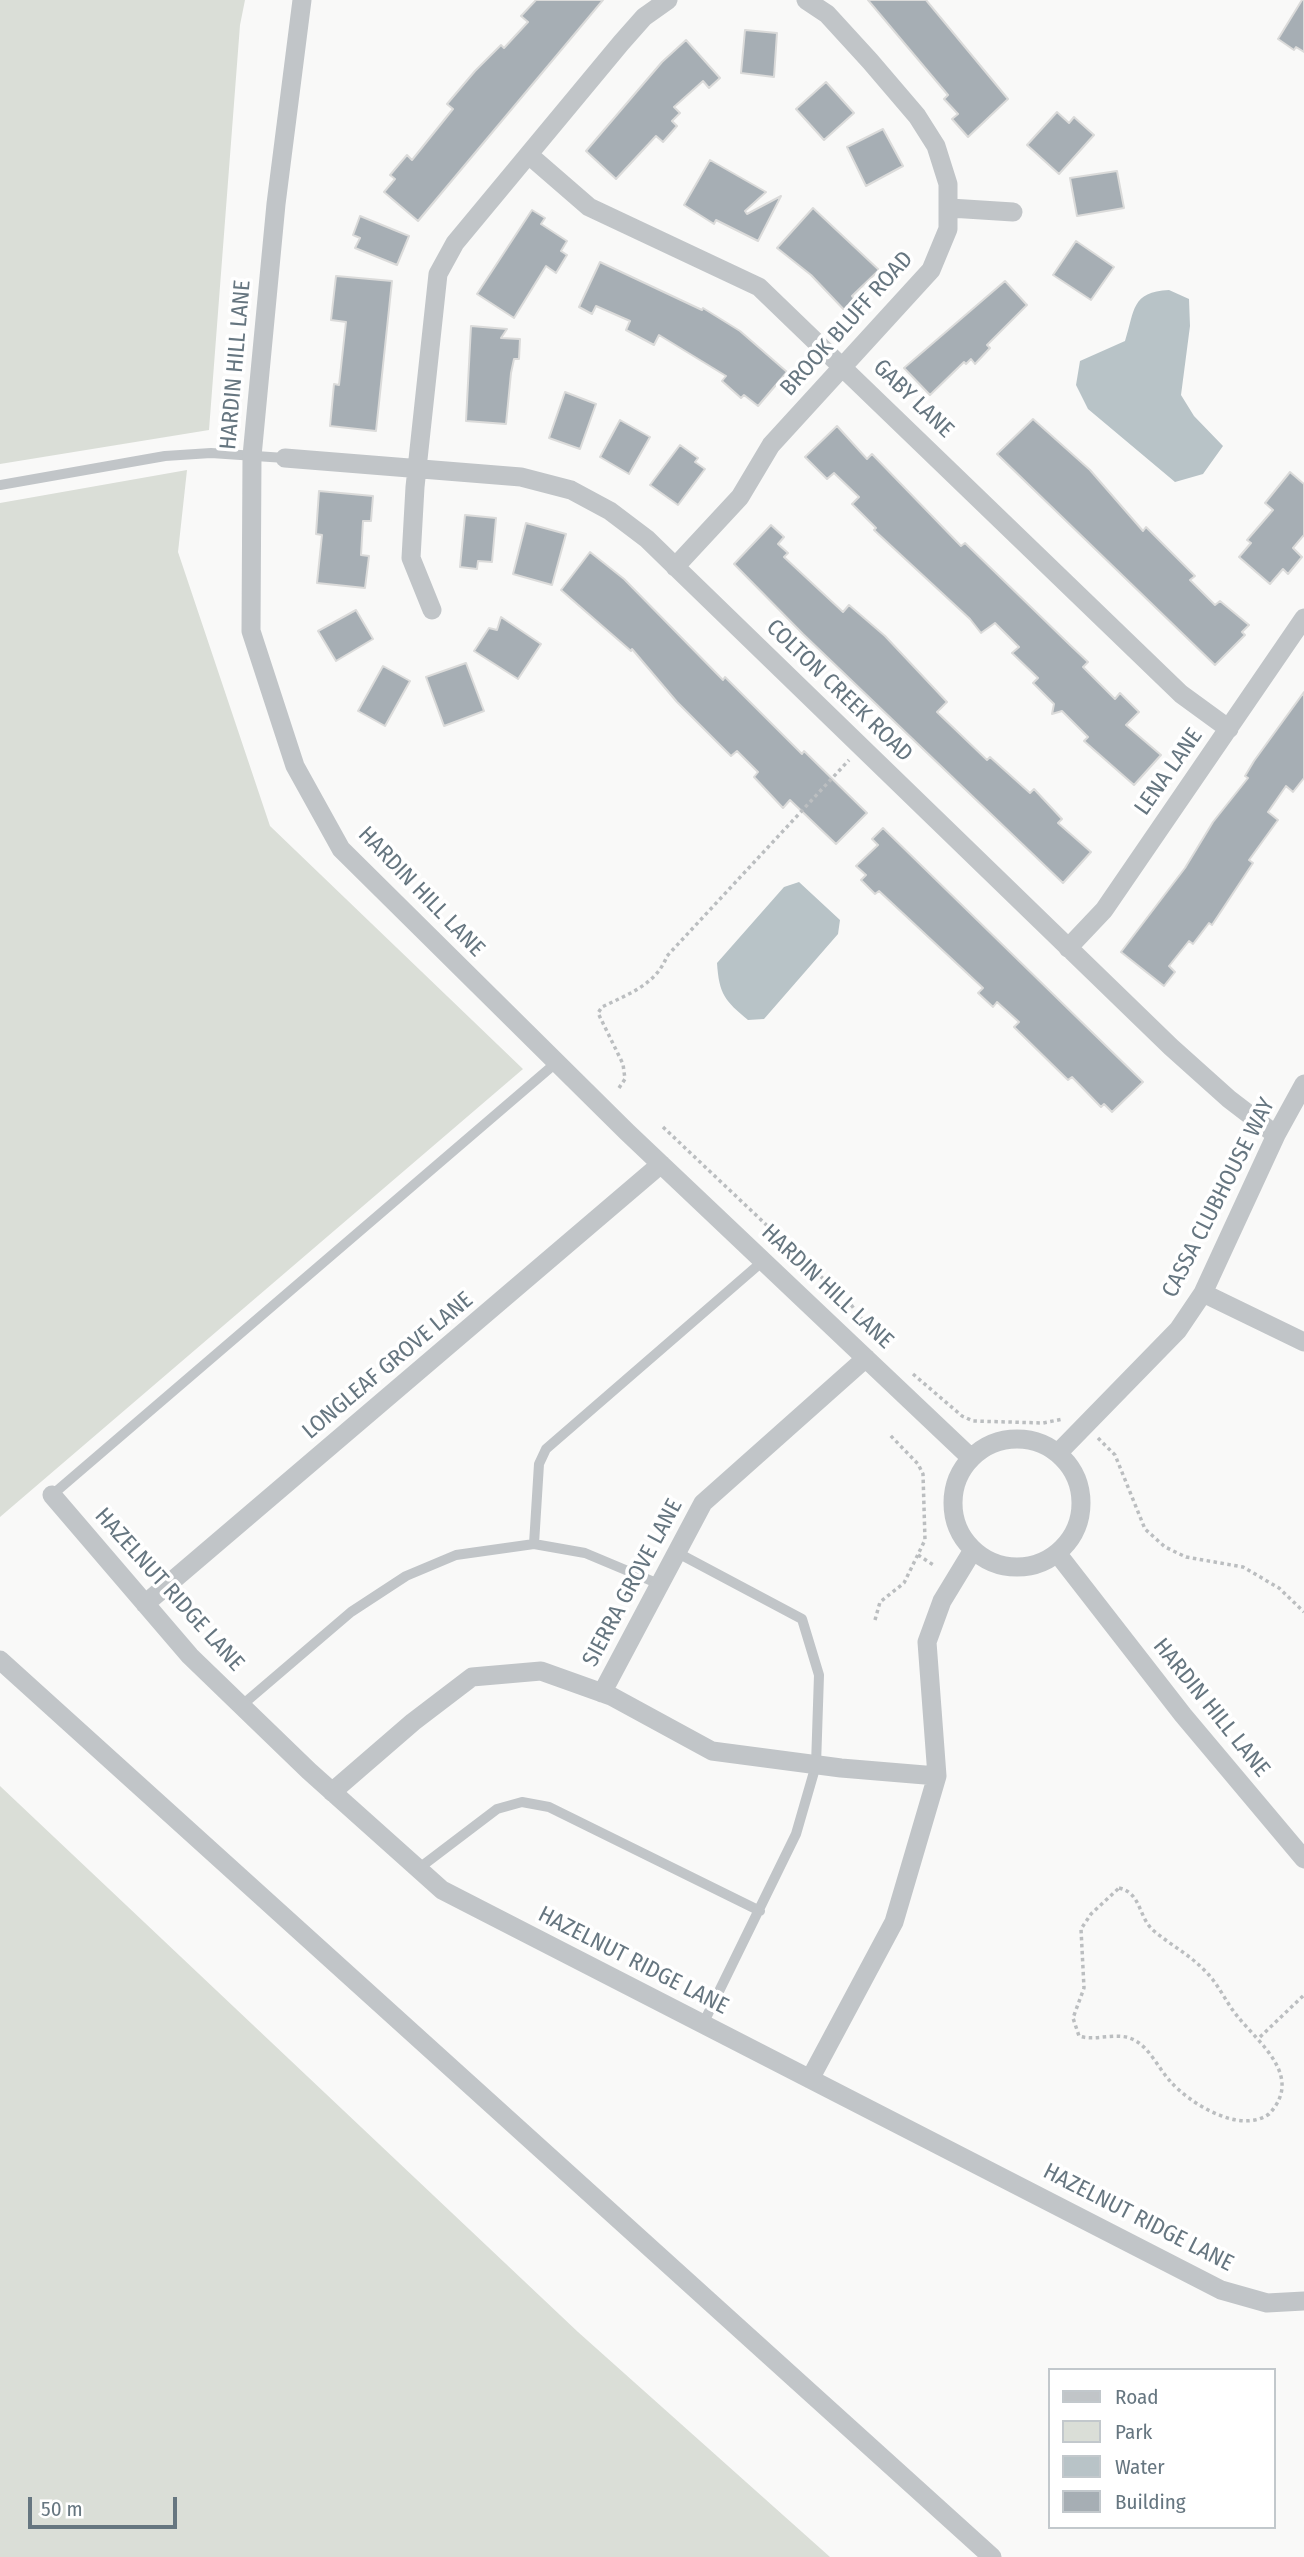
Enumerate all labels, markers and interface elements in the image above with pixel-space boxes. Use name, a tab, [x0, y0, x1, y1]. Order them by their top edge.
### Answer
street label: BROOK BLUFF ROAD	[775, 246, 919, 402]
street label: HARDIN HILL LANE	[215, 279, 257, 451]
street label: GABY LANE	[867, 354, 959, 444]
street label: COLTON CREEK ROAD	[760, 614, 918, 768]
street label: LENA LANE	[1129, 723, 1209, 821]
street label: HARDIN HILL LANE	[352, 821, 490, 963]
street label: CASSA CLUBHOUSE WAY	[1157, 1094, 1281, 1302]
street label: HARDIN HILL LANE	[755, 1219, 899, 1355]
street label: LONGLEAF GROVE LANE	[297, 1287, 479, 1445]
street label: SIERRA GROVE LANE	[577, 1495, 689, 1671]
street label: HAZELNUT RIDGE LANE	[89, 1503, 249, 1677]
street label: HARDIN HILL LANE	[1147, 1633, 1275, 1783]
street label: HAZELNUT RIDGE LANE	[533, 1901, 733, 2021]
street label: HAZELNUT RIDGE LANE	[1038, 2158, 1238, 2278]
legend	[1048, 2368, 1276, 2529]
text: Road	[1115, 2384, 1159, 2410]
text: Park	[1115, 2419, 1152, 2445]
text: Water	[1115, 2454, 1165, 2480]
scale bar	[32, 2484, 180, 2528]
text: Building	[1115, 2489, 1186, 2515]
text: 50 m	[41, 2496, 83, 2522]

